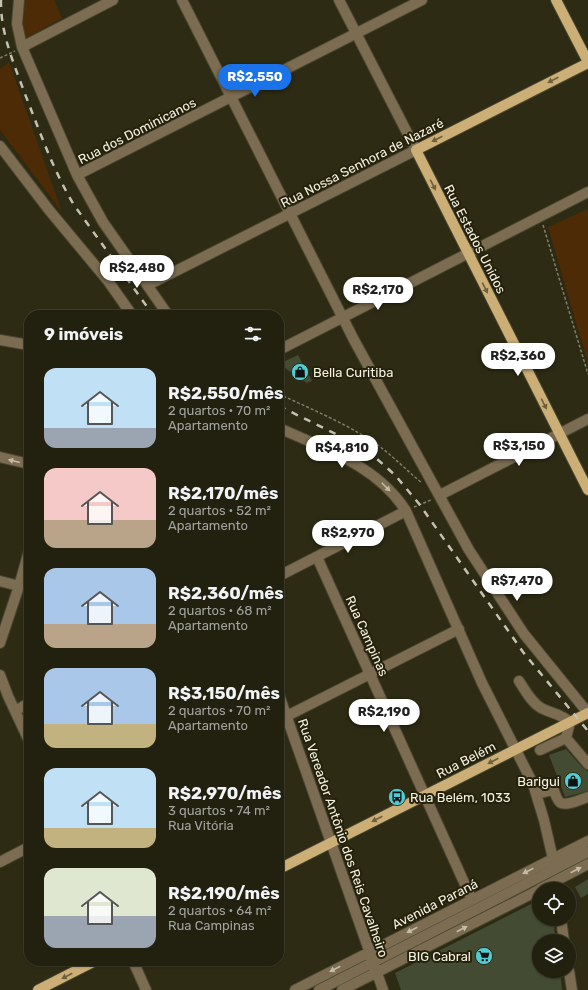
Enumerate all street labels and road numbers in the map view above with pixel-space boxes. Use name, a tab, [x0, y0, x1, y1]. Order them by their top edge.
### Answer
street label: Rua dos Dominicanos	[76, 95, 199, 167]
street label: Rua Nossa Senhora de Nazaré	[278, 115, 446, 211]
street label: Rua Estados Unidos	[441, 182, 509, 296]
street label: Rua Campinas	[343, 593, 392, 679]
street label: Rua Vereador Antônio dos Reis Cavalheiro	[295, 717, 391, 959]
street label: Rua Belém	[434, 739, 498, 781]
street label: Avenida Paraná	[390, 876, 480, 932]

